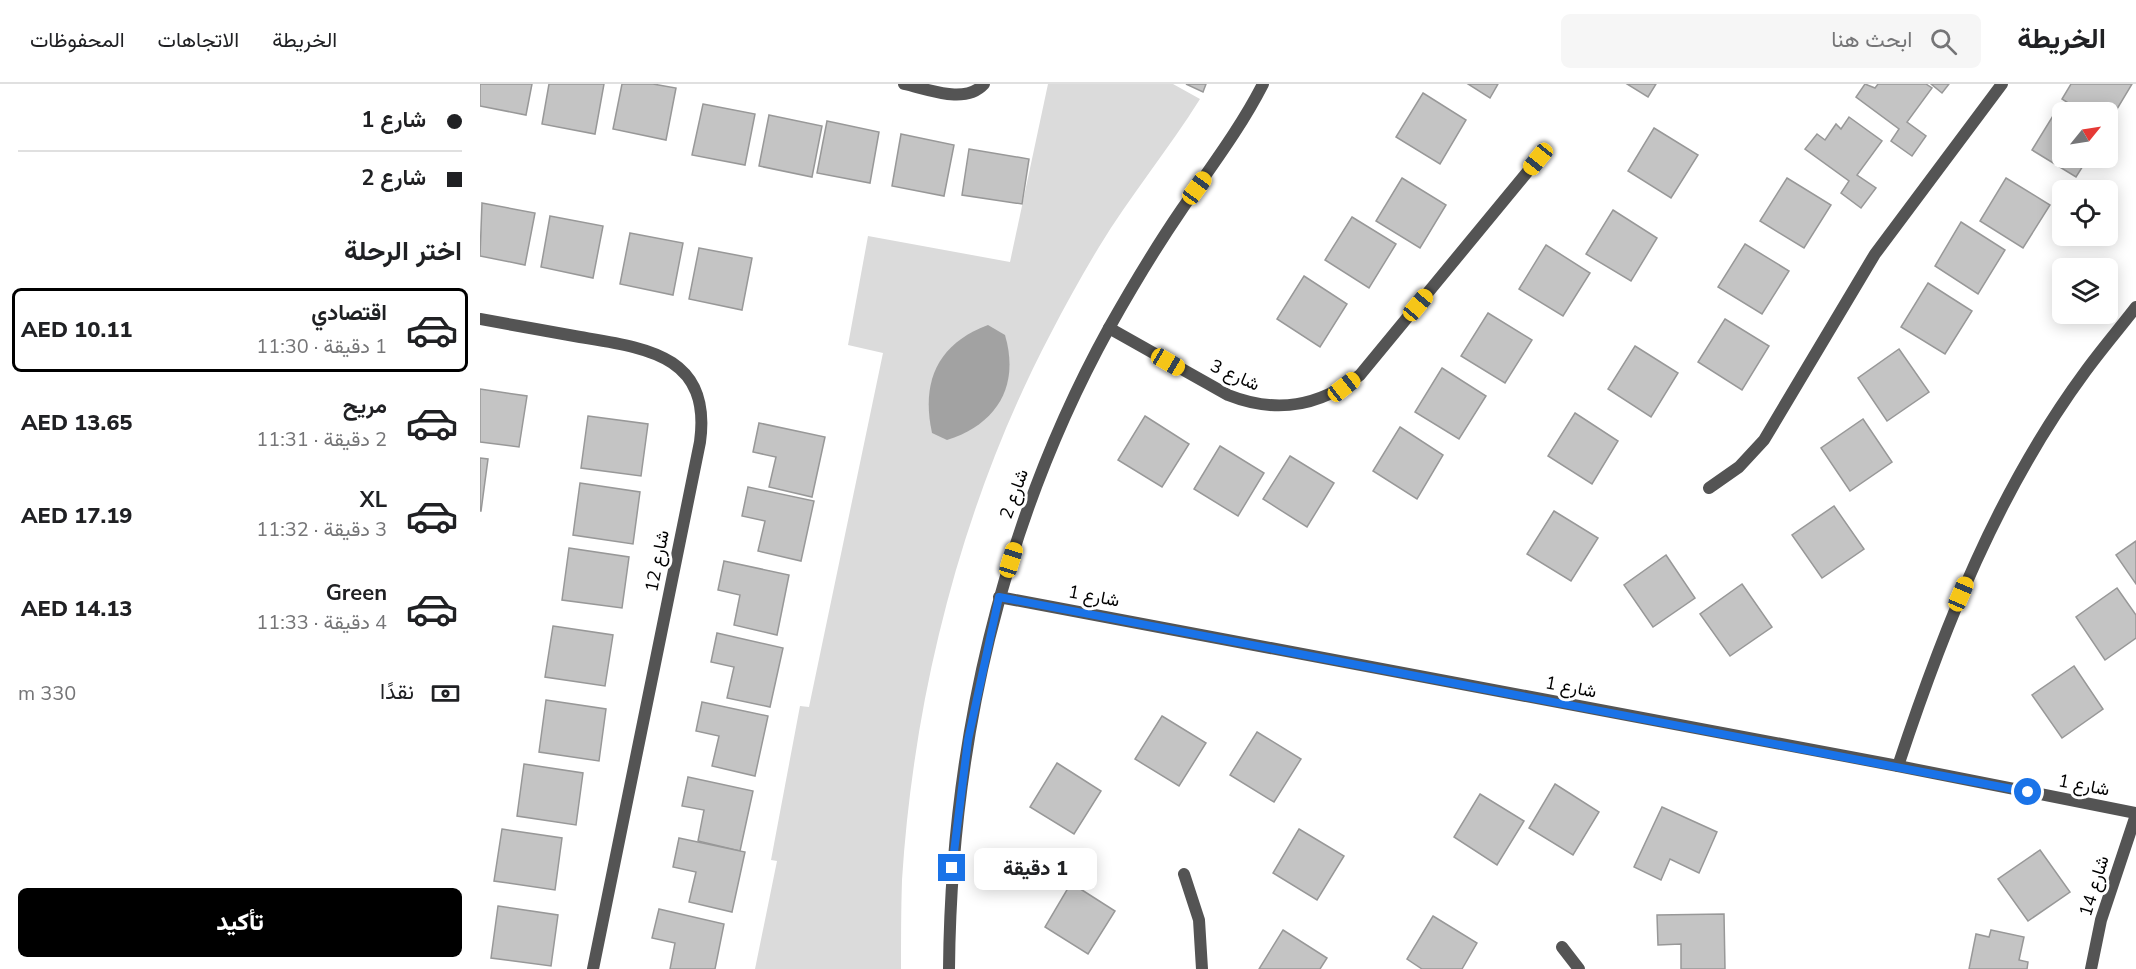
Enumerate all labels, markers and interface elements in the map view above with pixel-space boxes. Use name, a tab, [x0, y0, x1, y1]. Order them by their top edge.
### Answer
search box	[1561, 14, 1981, 68]
text: الخريطة	[2017, 20, 2106, 58]
text: ابحث هنا	[1831, 25, 1912, 55]
icon: search	[1927, 25, 1960, 58]
text: المحفوظات	[30, 26, 125, 54]
text: الاتجاهات	[158, 26, 239, 54]
text: الخريطة	[272, 26, 337, 54]
north arrow	[2052, 102, 2118, 168]
map controls	[2052, 102, 2118, 324]
text: شارع 1	[361, 105, 426, 135]
car	[1520, 139, 1556, 179]
text: شارع 2	[361, 163, 426, 193]
car	[1179, 168, 1215, 208]
button: locate	[2052, 180, 2118, 246]
text: اختر الرحلة	[344, 233, 462, 270]
button: layers	[2052, 258, 2118, 324]
car	[1400, 285, 1436, 325]
text: اقتصادي	[311, 298, 387, 328]
icon: car	[405, 303, 459, 357]
text: AED 10.11	[21, 315, 133, 345]
text: 1 دقيقة · 11:30	[256, 333, 387, 360]
car	[1148, 345, 1188, 379]
street label: شارع 3	[1207, 354, 1263, 396]
car	[1324, 369, 1364, 405]
text: مريح	[343, 391, 387, 421]
icon: car	[405, 396, 459, 450]
text: AED 13.65	[21, 408, 133, 438]
text: 2 دقيقة · 11:31	[256, 426, 387, 453]
street label: شارع 2	[994, 466, 1034, 522]
text: XL	[360, 485, 387, 515]
icon: car	[405, 489, 459, 543]
text: AED 17.19	[21, 501, 133, 531]
text: 3 دقيقة · 11:32	[256, 516, 387, 543]
street label: شارع 12	[639, 528, 675, 594]
car	[997, 540, 1025, 580]
car	[1946, 574, 1976, 614]
text: Green	[326, 578, 387, 608]
street label: شارع 1	[1066, 579, 1122, 613]
icon: car	[405, 582, 459, 636]
text: AED 14.13	[21, 594, 133, 624]
text: 4 دقيقة · 11:33	[256, 609, 387, 636]
street label: شارع 1	[1543, 670, 1599, 704]
text: نقدًا	[380, 677, 414, 707]
icon: cash	[429, 677, 462, 710]
text: 330 m	[18, 680, 76, 707]
street label: شارع 1	[2056, 768, 2112, 802]
route start	[2014, 778, 2041, 805]
callout: 1 دقيقة	[973, 847, 1096, 889]
street label: شارع 14	[2073, 853, 2115, 919]
route end	[938, 854, 965, 881]
text: 1 دقيقة	[1003, 855, 1068, 882]
button: تأكيد	[18, 888, 462, 957]

